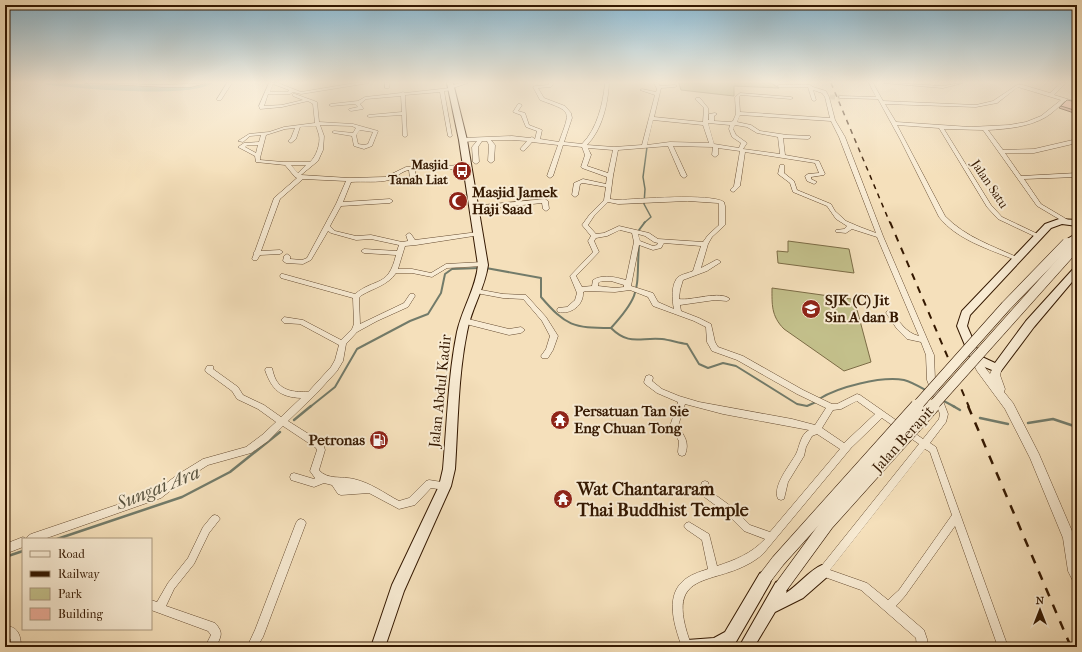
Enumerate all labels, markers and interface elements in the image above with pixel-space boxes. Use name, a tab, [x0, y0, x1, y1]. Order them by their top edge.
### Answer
street label: Jalan Satu	[968, 156, 1012, 212]
place label: Masjid Tanah Liat	[387, 157, 449, 187]
bus stop icon: Masjid Tanah Liat	[451, 160, 473, 182]
place label: Masjid Jamek Haji Saad	[471, 183, 559, 218]
mosque icon: Masjid Jamek Haji Saad	[447, 190, 469, 212]
place label: SJK (C) Jit Sin A dan B	[825, 291, 899, 326]
school or university icon: SJK (C) Jit Sin A dan B	[800, 298, 822, 320]
street label: Jalan Abdul Kadir	[425, 333, 455, 450]
street label: Jalan Berapit	[868, 401, 938, 477]
place label: Persatuan Tan Sie Eng Chuan Tong	[574, 402, 689, 437]
temple icon: Persatuan Tan Sie Eng Chuan Tong	[549, 409, 571, 431]
fuel station icon: Petronas	[368, 429, 390, 451]
place label: Petronas	[309, 431, 365, 449]
water label: Sungai Ara	[112, 461, 203, 515]
place label: Wat Chantararam Thai Buddhist Temple	[576, 479, 749, 521]
temple icon: Wat Chantararam Thai Buddhist Temple	[552, 488, 574, 510]
legend	[22, 538, 152, 630]
text: Road	[58, 547, 85, 561]
text: Railway	[58, 567, 100, 581]
text: Park	[58, 587, 83, 601]
north arrow	[1020, 590, 1060, 630]
text: N	[1036, 594, 1045, 607]
text: Building	[58, 607, 103, 621]

